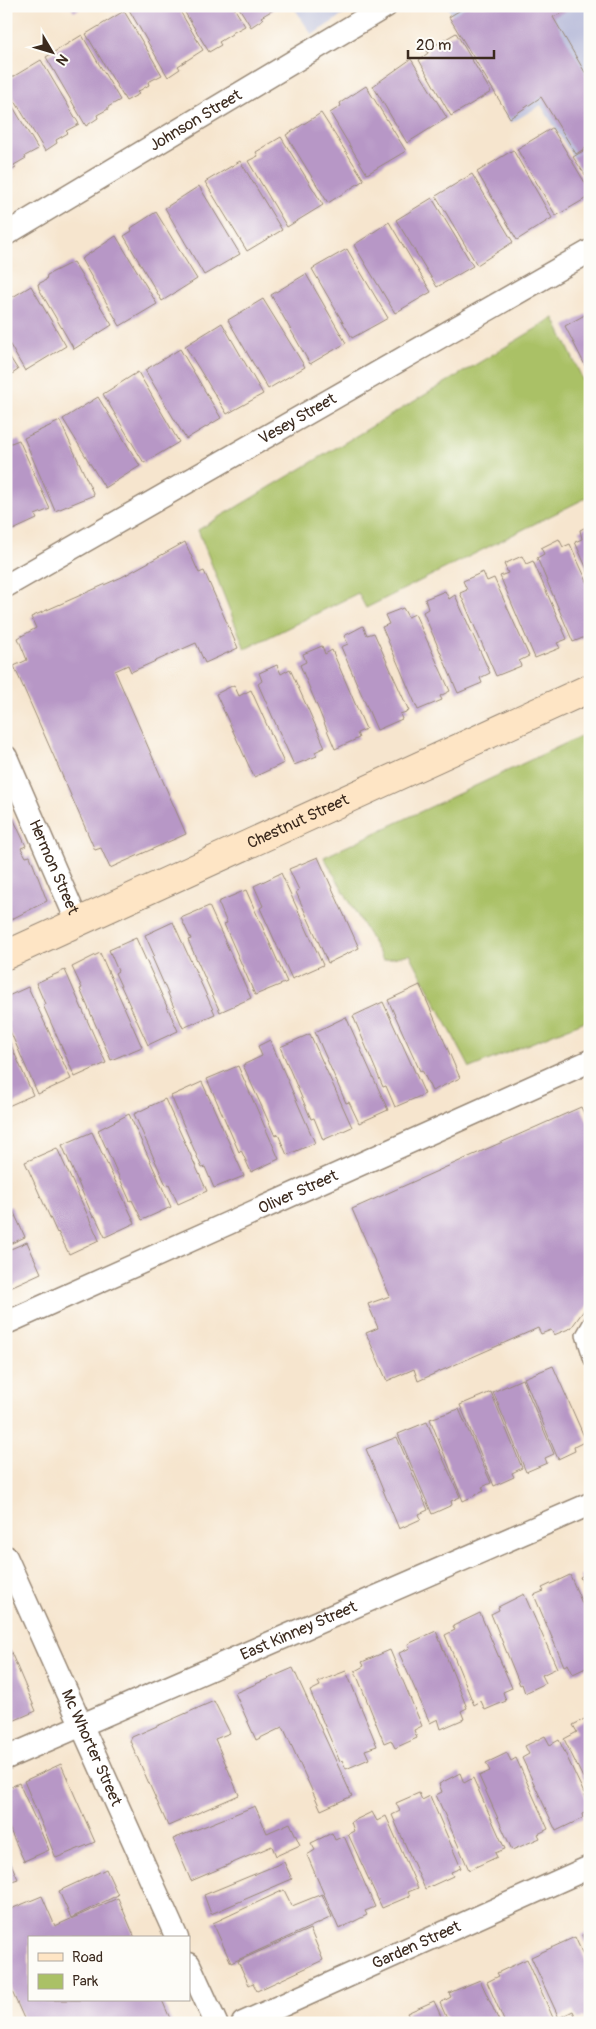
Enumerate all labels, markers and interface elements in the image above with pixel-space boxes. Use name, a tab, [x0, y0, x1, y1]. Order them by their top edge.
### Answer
north arrow	[28, 28, 78, 78]
scale bar	[408, 28, 495, 60]
text: 20 m	[416, 36, 451, 55]
text: N	[52, 51, 71, 69]
street label: Johnson Street	[146, 85, 246, 156]
street label: Vesey Street	[255, 388, 340, 449]
street label: Chestnut Street	[244, 789, 352, 853]
street label: Hermon Street	[24, 816, 83, 918]
street label: Oliver Street	[255, 1165, 341, 1219]
street label: East Kinney Street	[237, 1596, 360, 1665]
street label: Mc Whorter Street	[57, 1686, 127, 1810]
street label: Garden Street	[369, 1916, 464, 1974]
legend	[28, 1936, 190, 2002]
text: Road	[72, 1948, 103, 1967]
text: Park	[72, 1972, 99, 1991]

